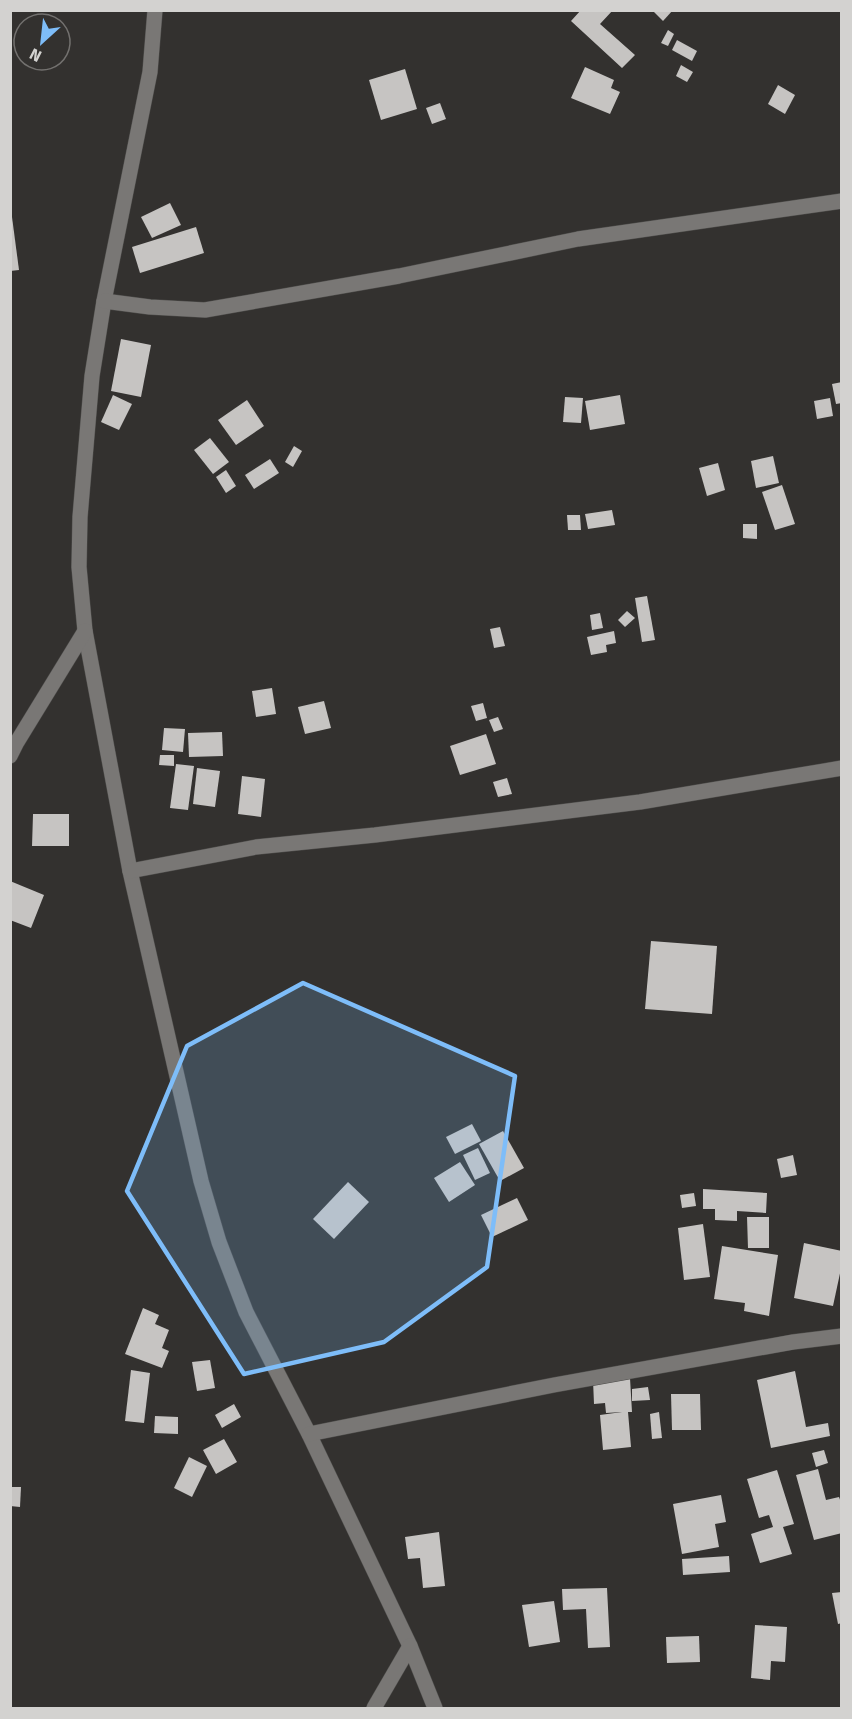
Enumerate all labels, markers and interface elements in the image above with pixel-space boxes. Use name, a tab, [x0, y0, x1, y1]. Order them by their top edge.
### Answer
north arrow	[12, 12, 72, 72]
text: N	[26, 44, 44, 66]

